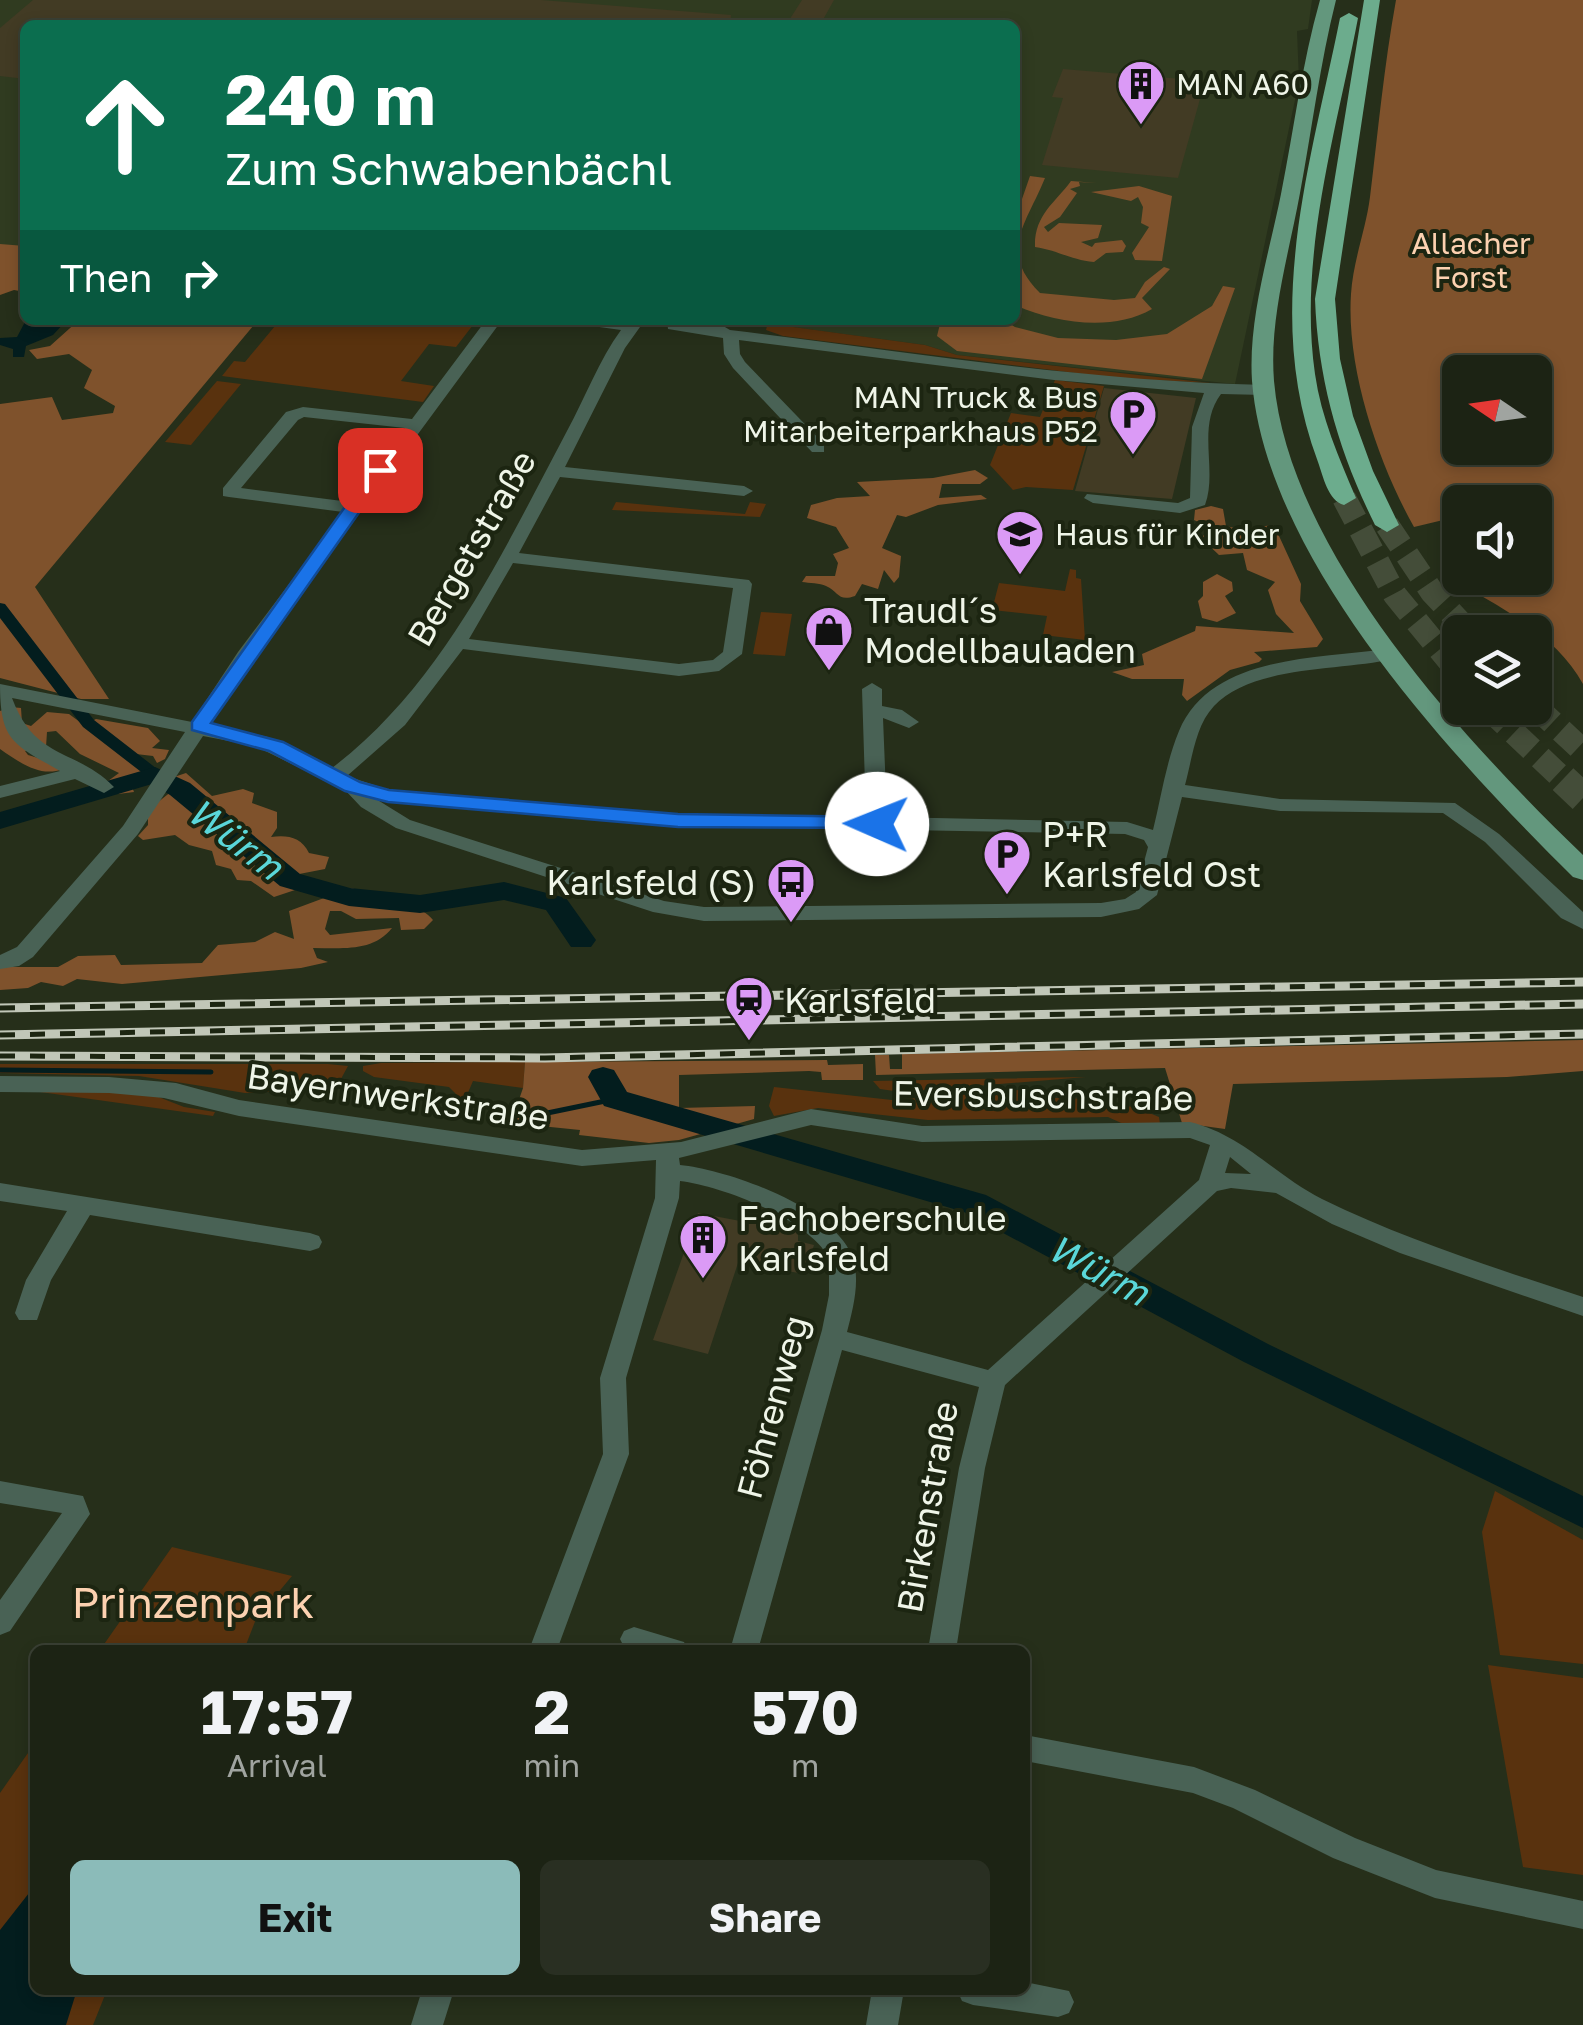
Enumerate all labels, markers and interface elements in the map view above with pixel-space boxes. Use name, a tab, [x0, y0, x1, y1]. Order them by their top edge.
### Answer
text: 240 m	[225, 56, 436, 140]
building icon: MAN A60	[1115, 58, 1167, 126]
icon: ahead	[60, 60, 190, 190]
place label: MAN A60	[1176, 66, 1309, 102]
text: Zum Schwabenbächl	[225, 141, 672, 195]
park label: Allacher Forst	[1411, 225, 1531, 295]
icon: right	[172, 250, 227, 305]
text: Then	[60, 255, 152, 300]
north arrow	[1442, 355, 1552, 465]
map controls	[1442, 355, 1552, 725]
place label: MAN Truck & Bus Mitarbeiterparkhaus P52	[743, 379, 1098, 449]
parking icon: MAN Truck & Bus Mitarbeiterparkhaus P52	[1107, 388, 1159, 456]
pin	[338, 428, 423, 513]
icon: arrive	[353, 443, 408, 498]
street label: Bergetstraße	[398, 443, 544, 653]
button: sound	[1442, 485, 1552, 595]
school or university icon: Haus für Kinder	[994, 508, 1046, 576]
place label: Haus für Kinder	[1055, 516, 1280, 552]
place label: Traudl´s Modellbauladen	[864, 589, 1136, 671]
shop icon: Traudl´s Modellbauladen	[803, 604, 855, 672]
button: layers	[1442, 615, 1552, 725]
position arrow	[825, 772, 929, 876]
water label: Würm	[180, 788, 293, 889]
place label: P+R Karlsfeld Ost	[1042, 813, 1261, 895]
parking icon: P+R Karlsfeld Ost	[981, 828, 1033, 896]
bus stop icon: Karlsfeld (S)	[765, 856, 817, 924]
place label: Karlsfeld (S)	[546, 861, 756, 903]
station icon: Karlsfeld	[723, 974, 775, 1042]
place label: Karlsfeld	[784, 979, 936, 1021]
street label: Bayernwerkstraße	[244, 1054, 552, 1138]
street label: Eversbuschstraße	[892, 1071, 1194, 1119]
place label: Fachoberschule Karlsfeld	[738, 1197, 1006, 1279]
building icon: Fachoberschule Karlsfeld	[677, 1212, 729, 1280]
water label: Würm	[1041, 1224, 1158, 1315]
street label: Föhrenweg	[727, 1311, 817, 1503]
street label: Birkenstraße	[888, 1398, 966, 1616]
park label: Prinzenpark	[72, 1577, 314, 1627]
text: 17:57	[201, 1675, 353, 1747]
text: 2	[534, 1675, 570, 1747]
text: 570	[751, 1675, 859, 1747]
text: Arrival	[227, 1746, 327, 1784]
text: min	[524, 1746, 580, 1784]
text: m	[791, 1746, 819, 1784]
button: Exit	[70, 1860, 520, 1975]
button: Share	[540, 1860, 990, 1975]

